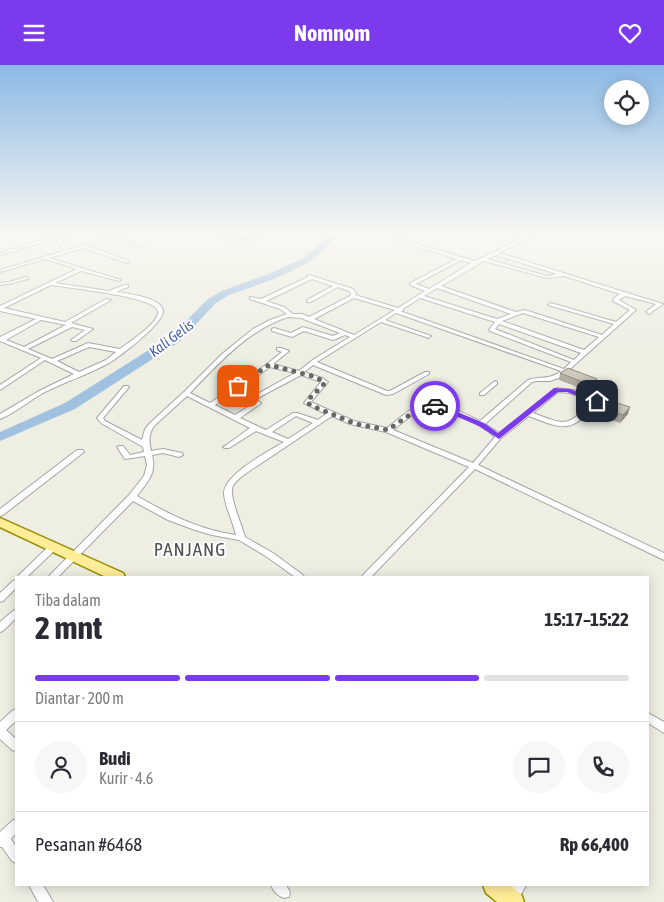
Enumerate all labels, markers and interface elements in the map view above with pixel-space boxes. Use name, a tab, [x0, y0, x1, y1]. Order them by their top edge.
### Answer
icon: menu	[20, 19, 48, 47]
icon: heart	[616, 19, 644, 47]
text: Nomnom	[294, 20, 370, 46]
map controls	[604, 80, 649, 125]
button: locate	[604, 80, 649, 125]
water label: Kali Gelis	[146, 316, 196, 360]
pin	[217, 365, 259, 407]
icon: bag	[224, 372, 252, 400]
pin	[576, 380, 618, 422]
courier	[410, 381, 460, 431]
icon: home	[583, 387, 611, 415]
icon: car	[421, 392, 449, 420]
district label: PANJANG	[154, 538, 226, 560]
text: Tiba dalam	[35, 591, 101, 609]
text: 15:17–15:22	[544, 608, 629, 630]
text: 2 mnt	[35, 609, 102, 646]
text: Diantar · 200 m	[35, 689, 124, 707]
button: person	[35, 741, 87, 793]
button: chat	[513, 741, 565, 793]
button: phone	[577, 741, 629, 793]
text: Budi	[99, 747, 131, 769]
text: Kurir · 4.6	[99, 769, 153, 787]
text: Pesanan #6468	[35, 833, 142, 855]
text: Rp 66,400	[560, 833, 629, 855]

